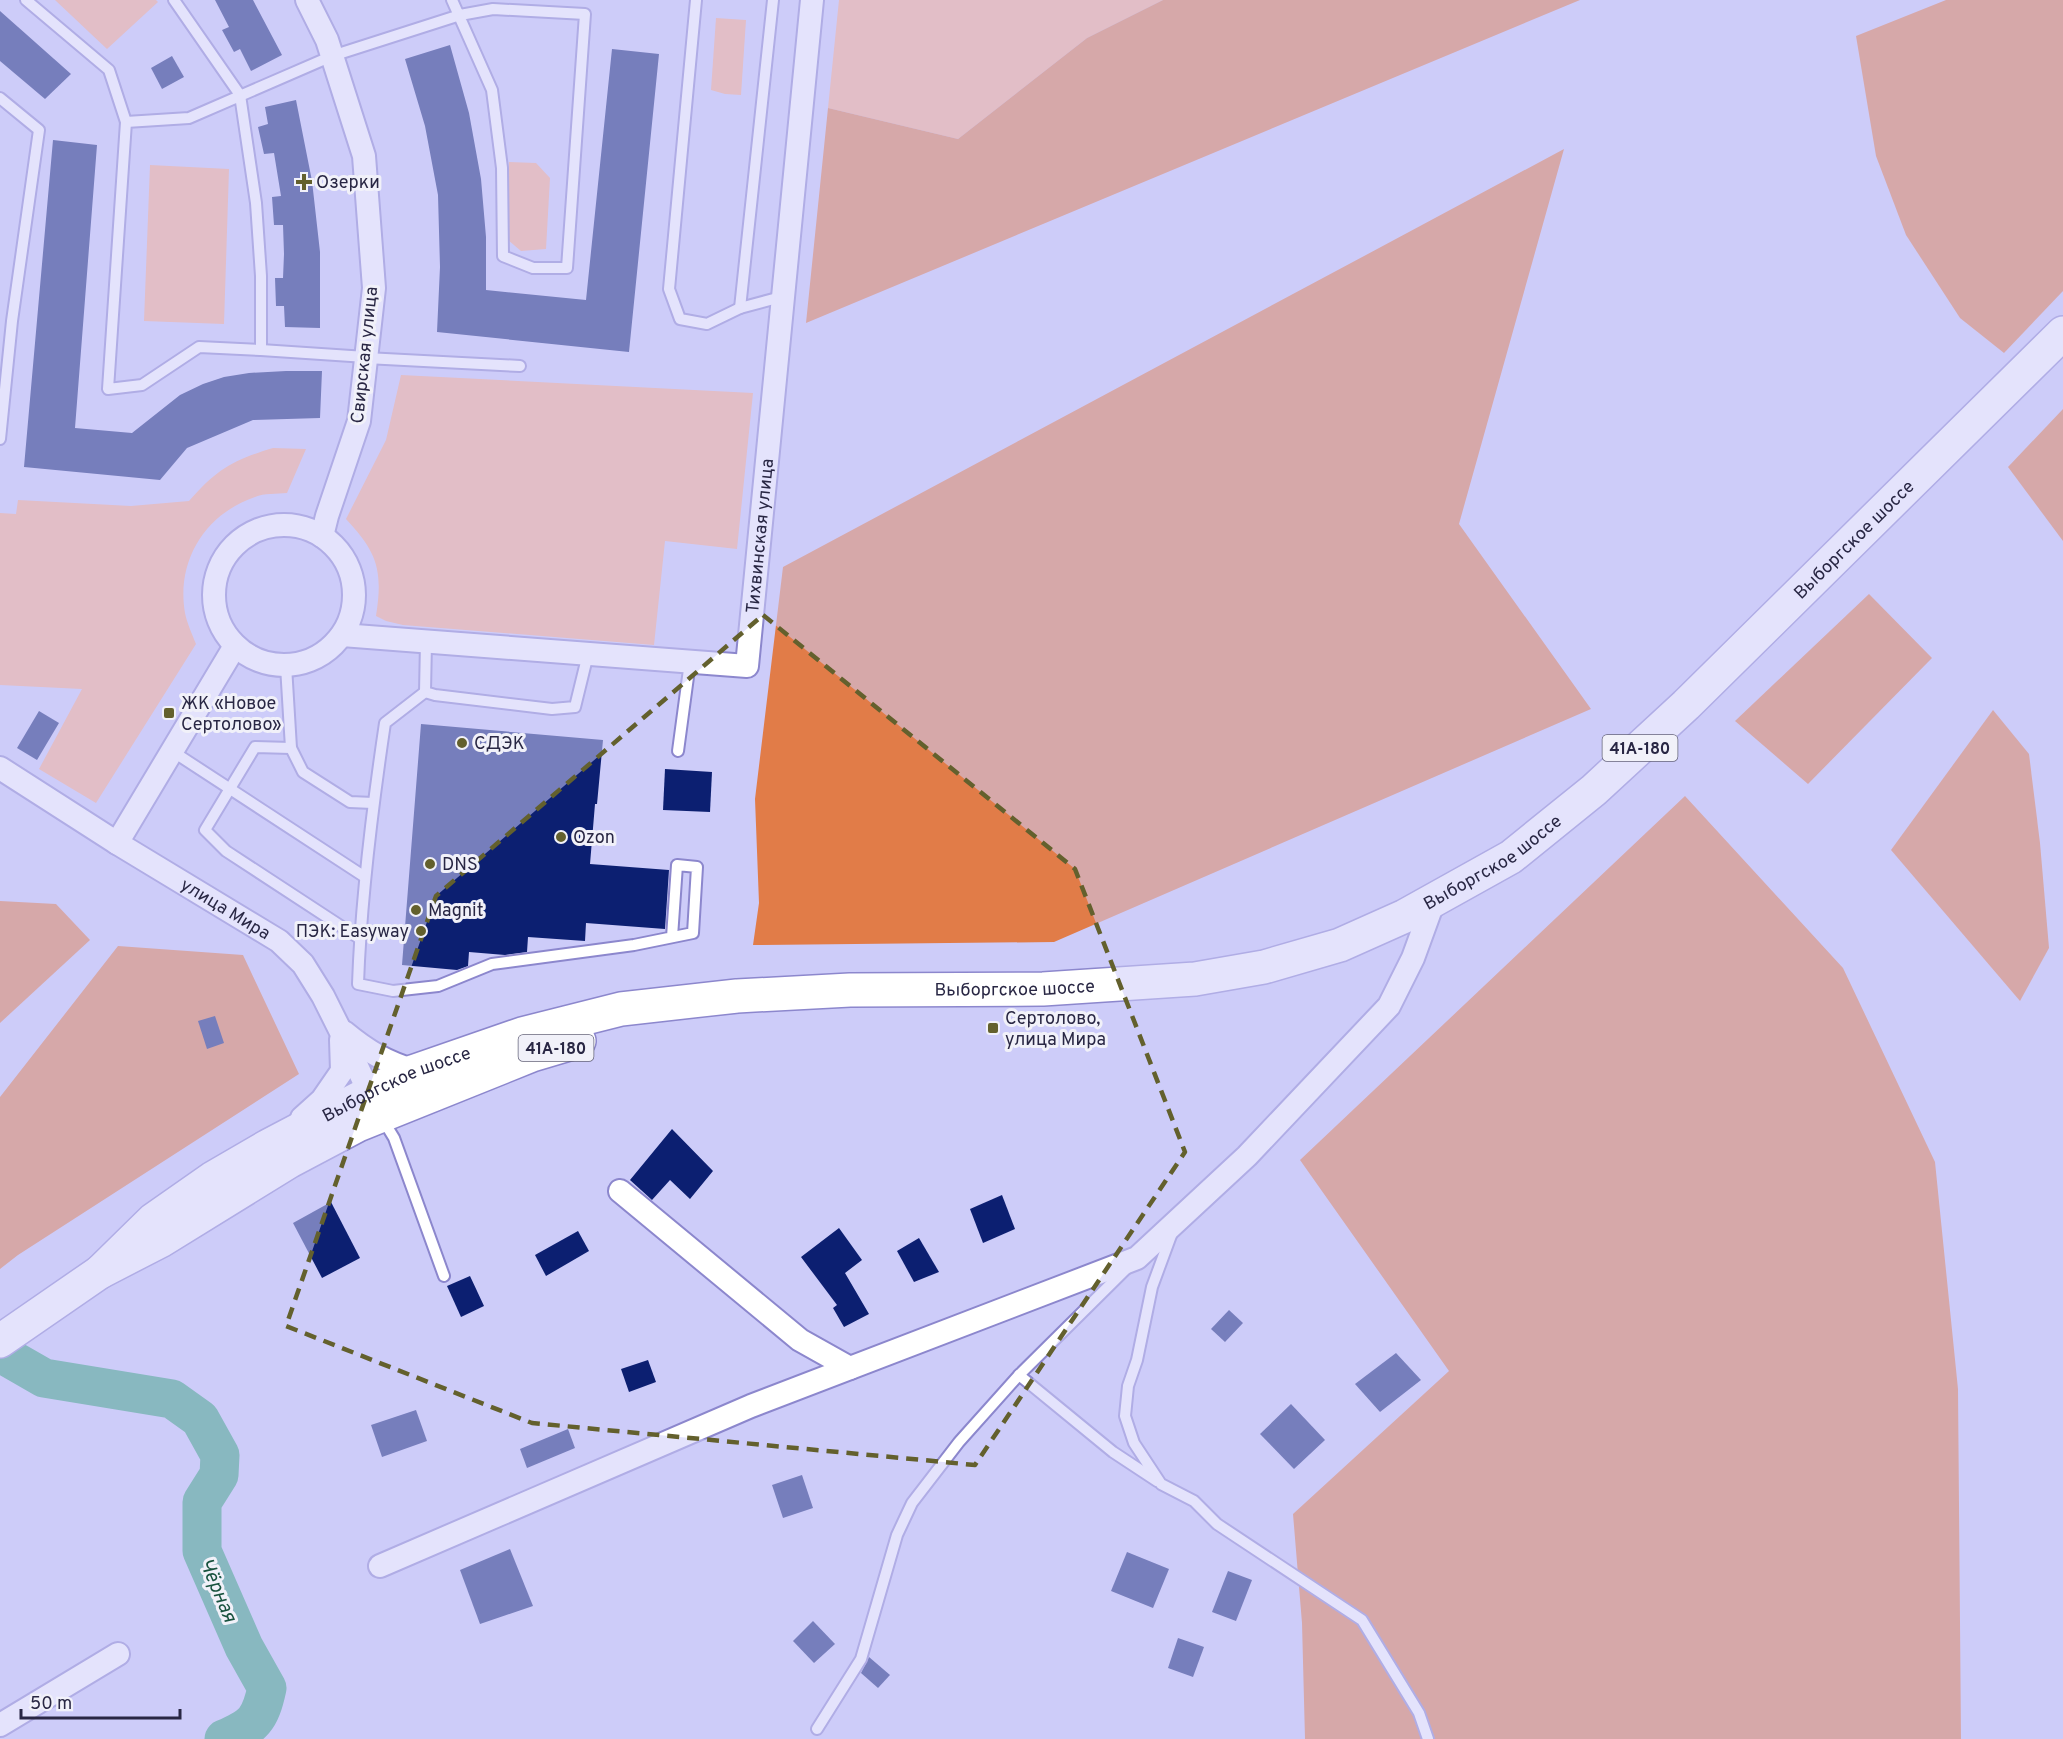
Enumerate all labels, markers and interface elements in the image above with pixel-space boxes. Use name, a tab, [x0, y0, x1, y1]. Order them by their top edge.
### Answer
place label: Озерки	[316, 172, 380, 195]
marker: Озерки	[297, 175, 311, 189]
street label: Свирская улица	[347, 286, 384, 425]
street label: Тихвинская улица	[742, 457, 780, 614]
street label: Выборгское шоссе	[1790, 476, 1920, 605]
place label: ЖК «Новое Сертолово»	[181, 693, 282, 737]
marker: ЖК «Новое Сертолово»	[162, 706, 176, 720]
place label: СДЭК	[474, 733, 525, 756]
road number: 41А-180	[1602, 735, 1678, 761]
marker: СДЭК	[455, 736, 469, 750]
street label: Выборгское шоссе	[1420, 810, 1567, 916]
place label: Ozon	[573, 827, 615, 850]
marker: Ozon	[554, 830, 568, 844]
place label: DNS	[442, 854, 478, 877]
marker: DNS	[423, 857, 437, 871]
street label: улица Мира	[176, 874, 274, 946]
place label: Magnit	[428, 900, 483, 923]
marker: Magnit	[409, 903, 423, 917]
place label: ПЭК: Easyway	[296, 921, 409, 944]
marker: ПЭК: Easyway	[414, 924, 428, 938]
street label: Выборгское шоссе	[934, 976, 1096, 1003]
place label: Сертолово, улица Мира	[1005, 1008, 1106, 1052]
marker: Сертолово, улица Мира	[986, 1021, 1000, 1035]
road number: 41А-180	[518, 1035, 594, 1061]
street label: Выборгское шоссе	[319, 1043, 474, 1128]
water label: Чёрная	[192, 1555, 242, 1627]
scale bar	[21, 1682, 180, 1720]
text: 50 m	[30, 1693, 72, 1716]

